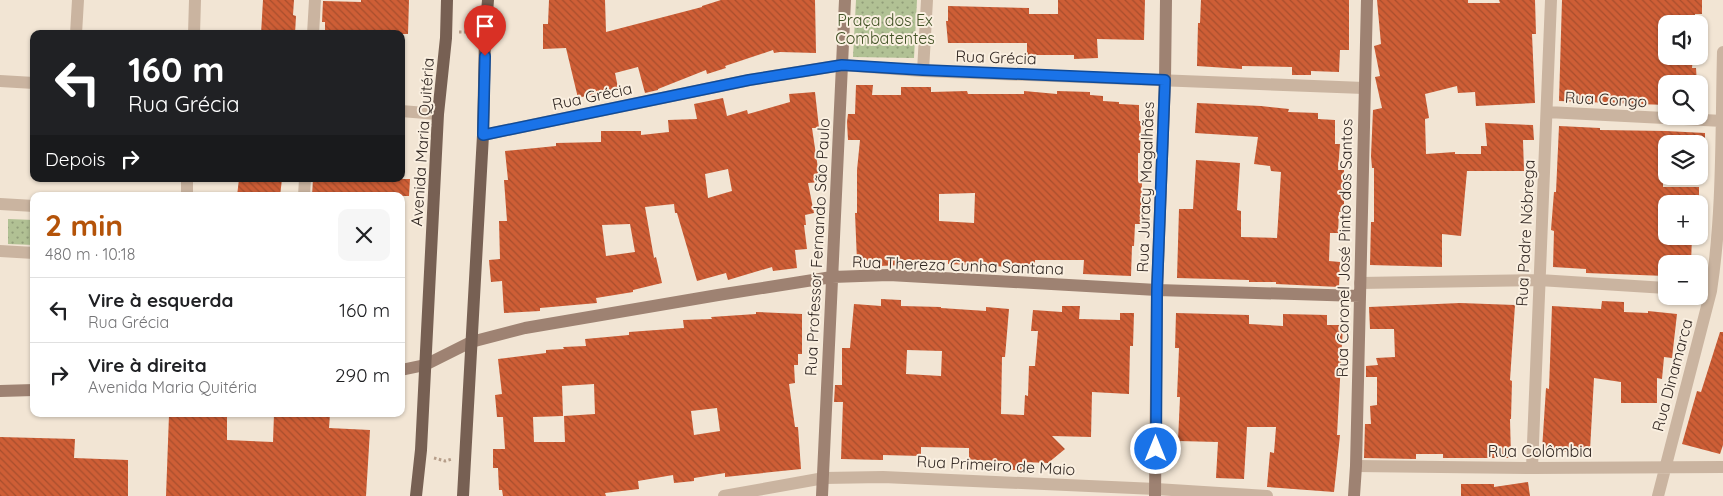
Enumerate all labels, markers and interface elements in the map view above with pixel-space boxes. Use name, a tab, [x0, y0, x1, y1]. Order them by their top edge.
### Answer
pin	[464, 5, 506, 56]
park label: Praça dos Ex Combatentes	[835, 10, 935, 48]
icon: arrive	[471, 12, 499, 40]
map controls	[1658, 15, 1708, 305]
button: sound	[1658, 15, 1708, 65]
street label: Rua Grécia	[955, 46, 1037, 68]
text: 160 m	[128, 47, 225, 91]
icon: left	[45, 50, 110, 115]
street label: Avenida Maria Quitéria	[406, 57, 438, 227]
button: search	[1658, 75, 1708, 125]
street label: Rua Grécia	[550, 78, 634, 114]
street label: Rua Congo	[1564, 87, 1648, 111]
text: Rua Grécia	[128, 90, 240, 118]
street label: Rua Juracy Magalhães	[1132, 101, 1158, 273]
street label: Rua Professor Fernando São Paulo	[800, 118, 834, 376]
street label: Rua Coronel José Pinto dos Santos	[1332, 119, 1356, 377]
button: layers	[1658, 135, 1708, 185]
icon: right	[116, 145, 144, 173]
text: Depois	[45, 147, 106, 171]
street label: Rua Padre Nóbrega	[1511, 159, 1539, 307]
button: +	[1658, 195, 1708, 245]
text: 2 min	[45, 206, 123, 244]
button: close	[338, 209, 390, 261]
text: 480 m · 10:18	[45, 244, 135, 264]
street label: Rua Thereza Cunha Santana	[852, 251, 1064, 279]
button: −	[1658, 255, 1708, 305]
text: Vire à esquerda	[88, 288, 233, 312]
icon: left	[45, 296, 73, 324]
text: 160 m	[339, 298, 390, 322]
text: Rua Grécia	[88, 312, 169, 332]
street label: Rua Dinamarca	[1647, 317, 1697, 433]
text: Vire à direita	[88, 353, 207, 377]
icon: right	[45, 361, 73, 389]
text: 290 m	[335, 363, 390, 387]
text: Avenida Maria Quitéria	[88, 377, 257, 397]
position arrow	[1129, 422, 1181, 474]
street label: Rua Colômbia	[1488, 441, 1592, 461]
street label: Rua Primeiro de Maio	[916, 451, 1076, 479]

